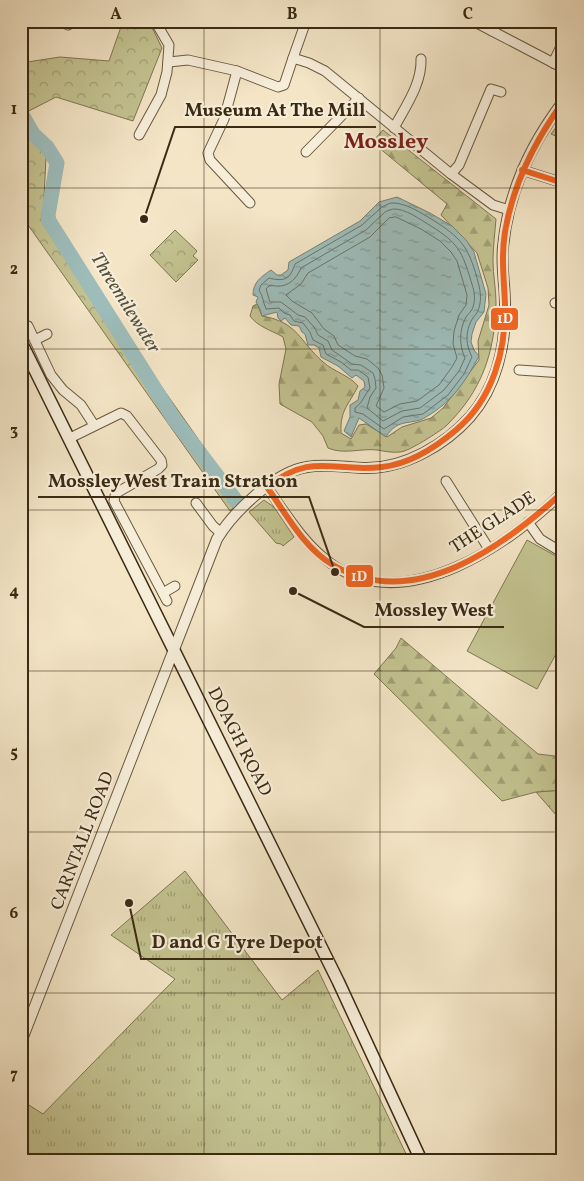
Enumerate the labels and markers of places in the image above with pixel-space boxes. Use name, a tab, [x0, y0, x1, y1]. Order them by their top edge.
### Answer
callout: Museum At The Mill	[175, 93, 376, 127]
callout: Mossley West Train Stration	[38, 463, 309, 497]
callout: Mossley West	[364, 593, 504, 627]
callout: D and G Tyre Depot	[141, 925, 333, 959]

